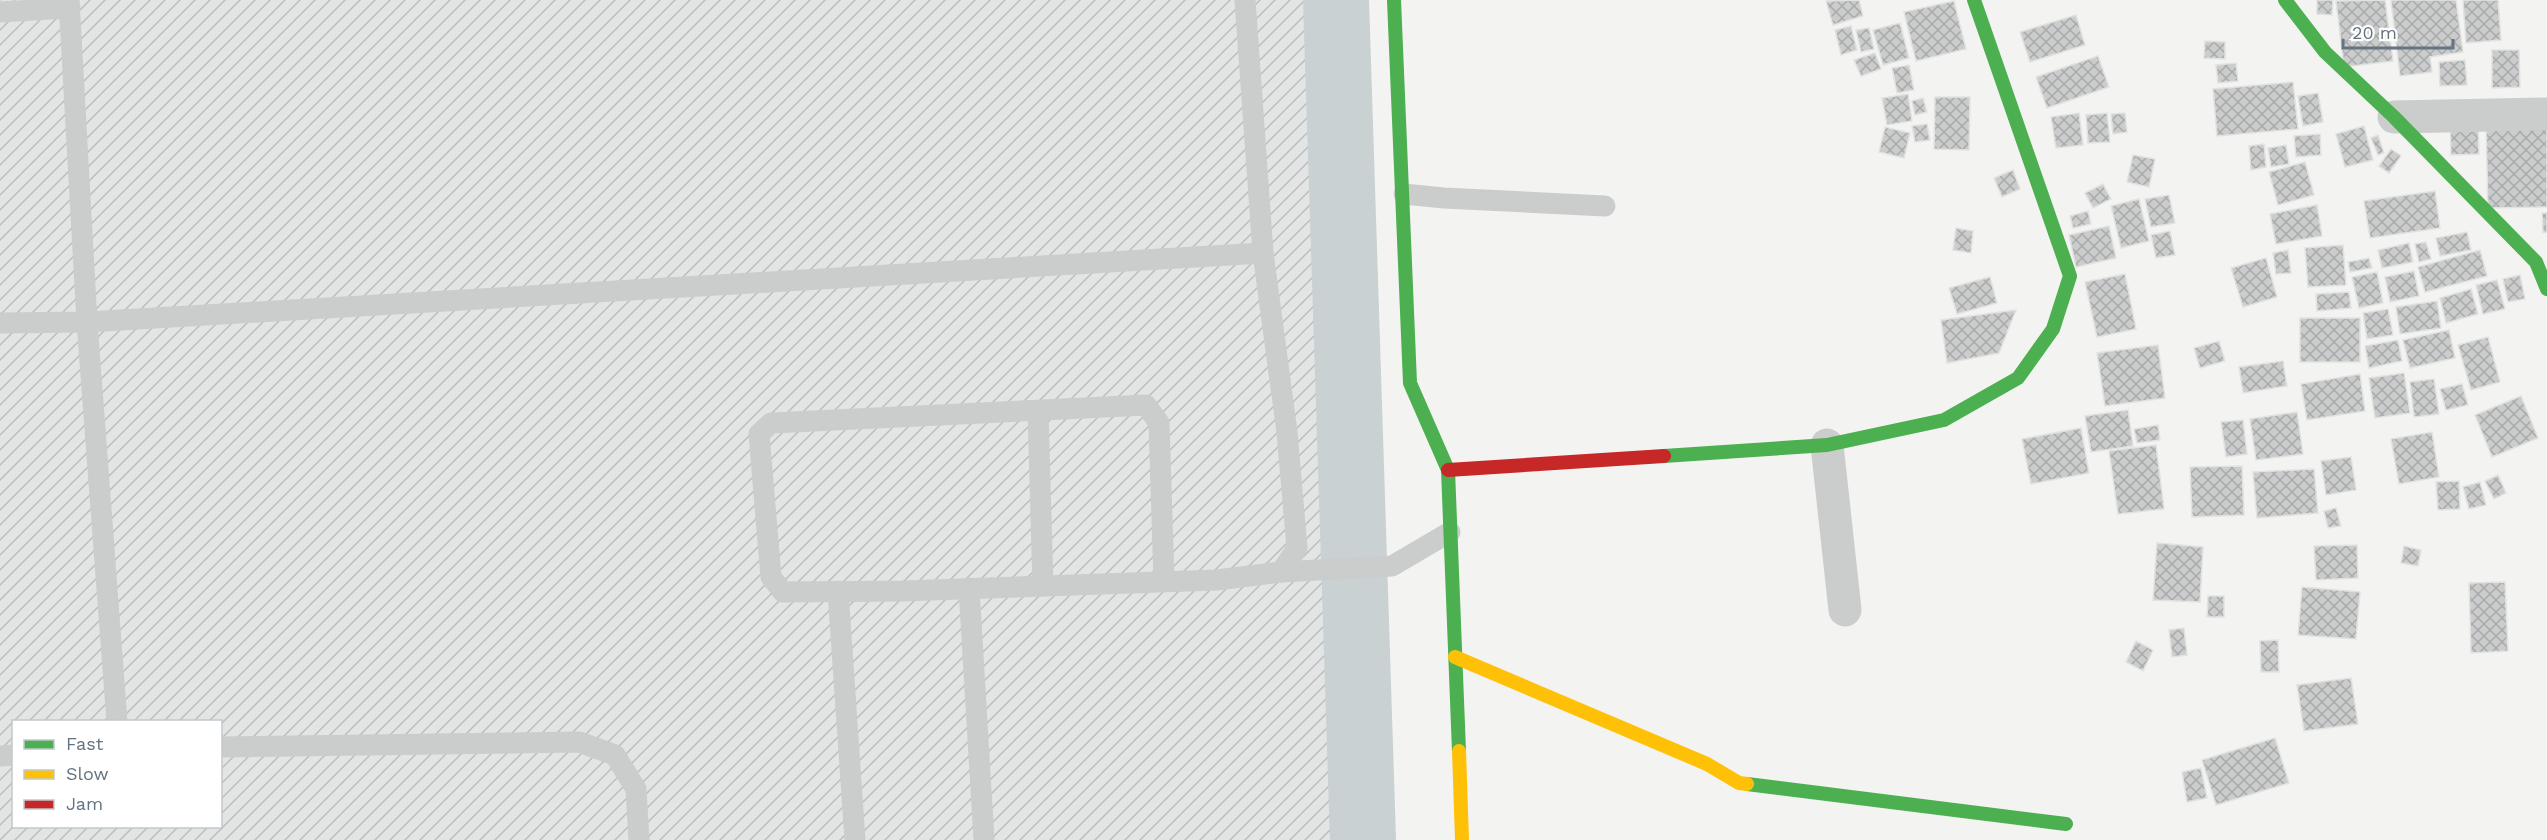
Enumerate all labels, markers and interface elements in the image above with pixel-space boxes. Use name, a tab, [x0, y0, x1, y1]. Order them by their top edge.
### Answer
scale bar	[2343, 12, 2452, 50]
text: 20 m	[2352, 22, 2397, 43]
legend	[12, 720, 222, 828]
text: Fast	[66, 733, 104, 754]
text: Slow	[66, 763, 109, 784]
text: Jam	[66, 793, 103, 814]

